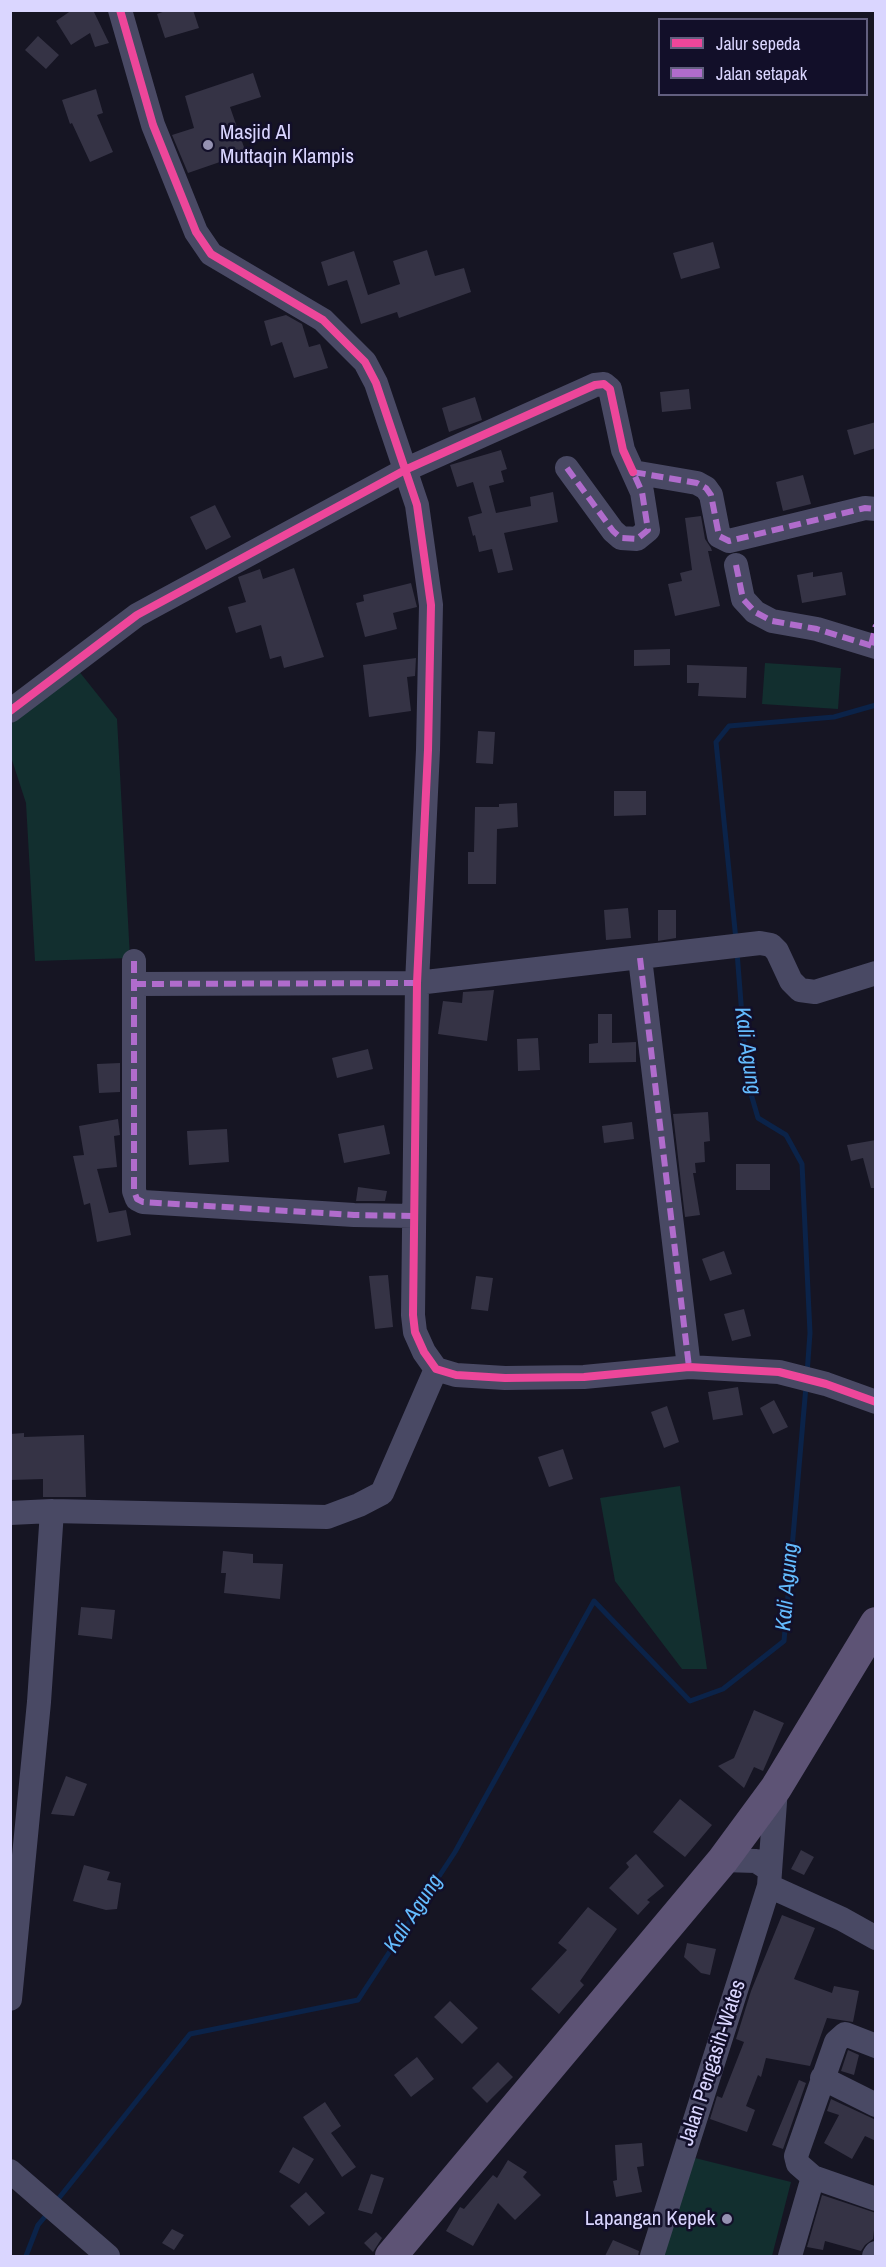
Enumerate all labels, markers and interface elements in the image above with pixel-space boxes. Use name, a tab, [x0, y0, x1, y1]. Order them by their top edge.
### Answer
legend	[658, 18, 868, 96]
text: Jalur sepeda	[716, 31, 801, 56]
text: Jalan setapak	[716, 61, 807, 86]
place label: Masjid Al Muttaqin Klampis	[220, 120, 354, 170]
marker: Masjid Al Muttaqin Klampis	[201, 138, 215, 152]
water label: Kali Agung	[728, 1005, 766, 1097]
water label: Kali Agung	[771, 1542, 805, 1632]
water label: Kali Agung	[379, 1870, 449, 1958]
street label: Jalan Pengasih-Wates	[674, 1977, 752, 2149]
place label: Lapangan Kepek	[585, 2206, 715, 2232]
marker: Lapangan Kepek	[720, 2212, 734, 2226]

